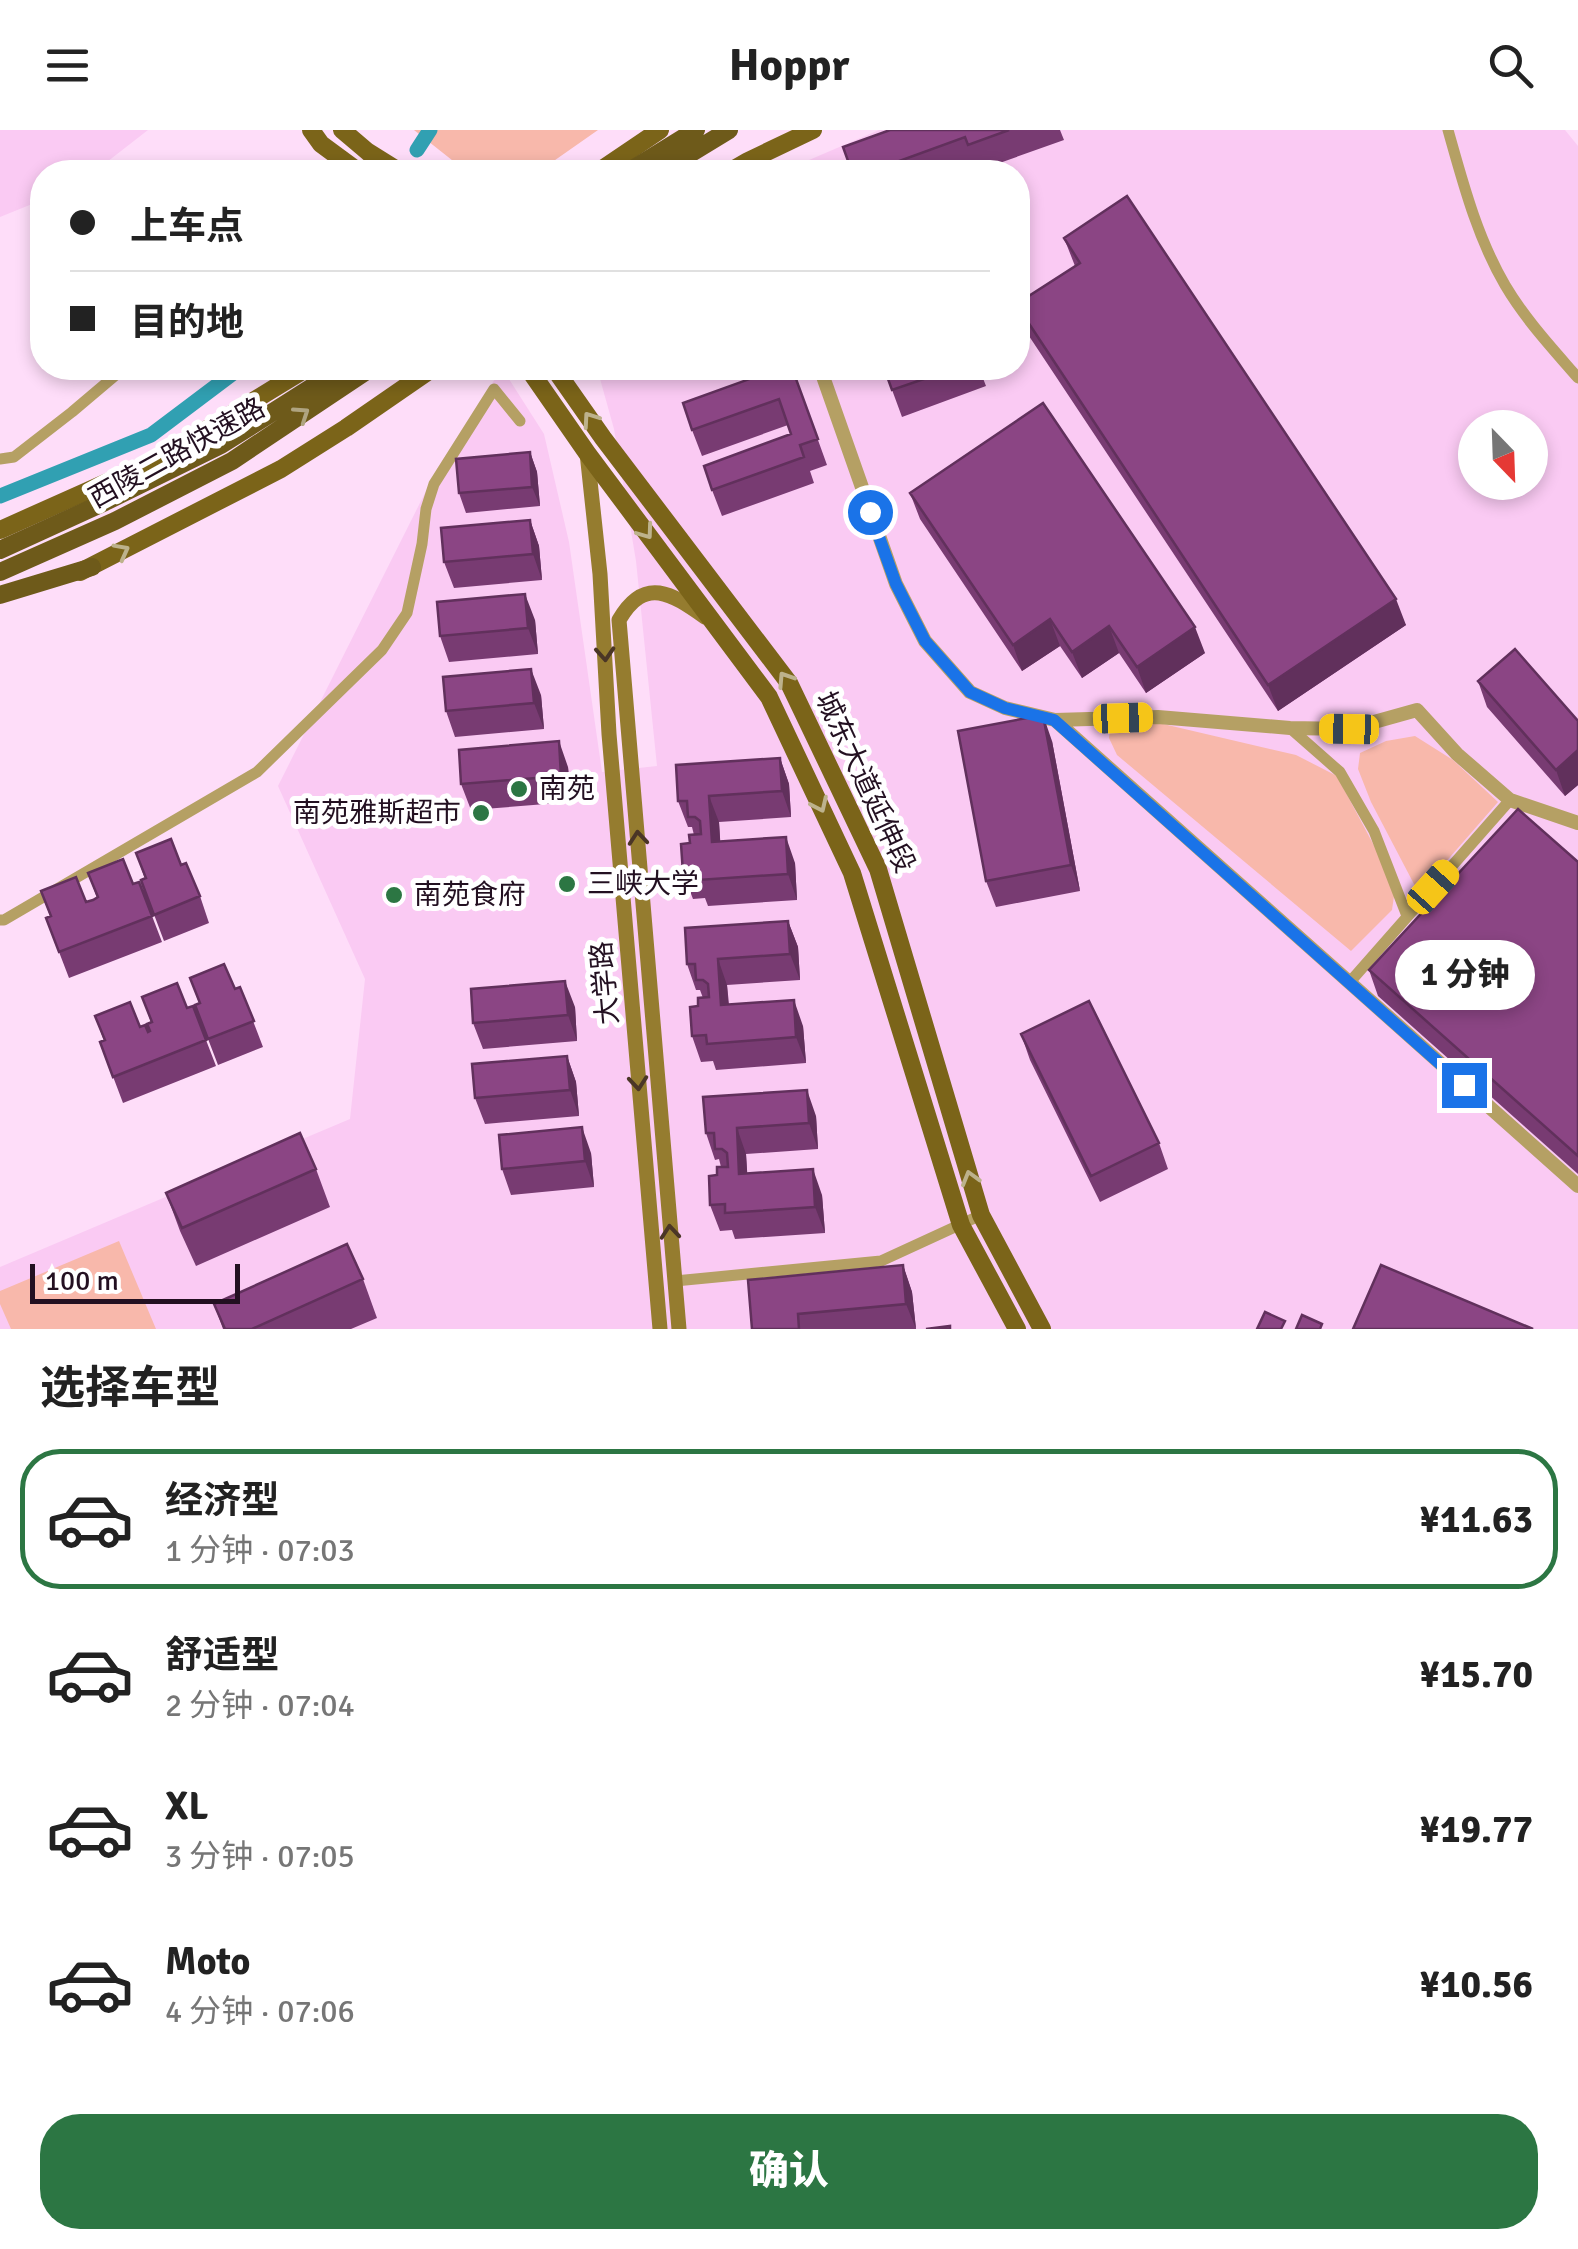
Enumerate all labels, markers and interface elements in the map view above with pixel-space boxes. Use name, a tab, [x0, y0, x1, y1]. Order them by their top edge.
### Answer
icon: menu	[40, 38, 95, 93]
text: Hoppr	[729, 38, 849, 93]
icon: search	[1483, 38, 1538, 93]
text: 上车点	[130, 203, 244, 250]
text: 目的地	[130, 299, 244, 346]
street label: 西陵二路快速路	[83, 391, 271, 515]
one-way arrow	[290, 408, 309, 426]
north arrow	[1458, 410, 1548, 500]
map controls	[1458, 410, 1548, 500]
one-way arrow	[584, 411, 602, 430]
route start	[848, 490, 893, 535]
one-way arrow	[634, 521, 652, 539]
one-way arrow	[112, 544, 130, 563]
one-way arrow	[593, 647, 615, 663]
one-way arrow	[778, 671, 797, 689]
street label: 城东大道延伸段	[808, 686, 922, 878]
car	[1092, 702, 1154, 734]
car	[1319, 713, 1379, 745]
place label: 南苑	[539, 772, 595, 806]
marker: 南苑	[508, 778, 530, 800]
one-way arrow	[808, 795, 828, 813]
place label: 南苑雅斯超市	[293, 796, 461, 830]
marker: 南苑雅斯超市	[470, 802, 492, 824]
one-way arrow	[627, 830, 649, 846]
car	[1402, 855, 1464, 919]
place label: 三峡大学	[587, 867, 699, 901]
marker: 三峡大学	[556, 873, 578, 895]
place label: 南苑食府	[414, 878, 526, 912]
marker: 南苑食府	[383, 884, 405, 906]
street label: 大学路	[584, 940, 626, 1026]
callout: 1 分钟	[1394, 940, 1534, 1010]
text: 1 分钟	[1421, 955, 1509, 994]
route end	[1442, 1063, 1487, 1108]
one-way arrow	[627, 1075, 649, 1091]
one-way arrow	[961, 1170, 982, 1187]
one-way arrow	[660, 1223, 682, 1239]
scale bar	[30, 1259, 240, 1304]
text: 100 m	[45, 1264, 119, 1298]
text: 选择车型	[40, 1361, 220, 1416]
icon: car	[45, 1474, 135, 1564]
text: 经济型	[165, 1477, 279, 1524]
text: ¥11.63	[1420, 1496, 1533, 1543]
text: 1 分钟 · 07:03	[165, 1531, 355, 1570]
icon: car	[45, 1629, 135, 1719]
text: 舒适型	[165, 1632, 279, 1679]
text: ¥15.70	[1420, 1651, 1533, 1698]
text: 2 分钟 · 07:04	[165, 1686, 355, 1725]
text: XL	[165, 1783, 208, 1830]
icon: car	[45, 1784, 135, 1874]
text: ¥19.77	[1420, 1806, 1533, 1853]
text: 3 分钟 · 07:05	[165, 1837, 355, 1876]
text: Moto	[165, 1938, 250, 1985]
icon: car	[45, 1939, 135, 2029]
text: ¥10.56	[1420, 1961, 1533, 2008]
text: 4 分钟 · 07:06	[165, 1992, 355, 2031]
button: 确认	[40, 2114, 1538, 2229]

